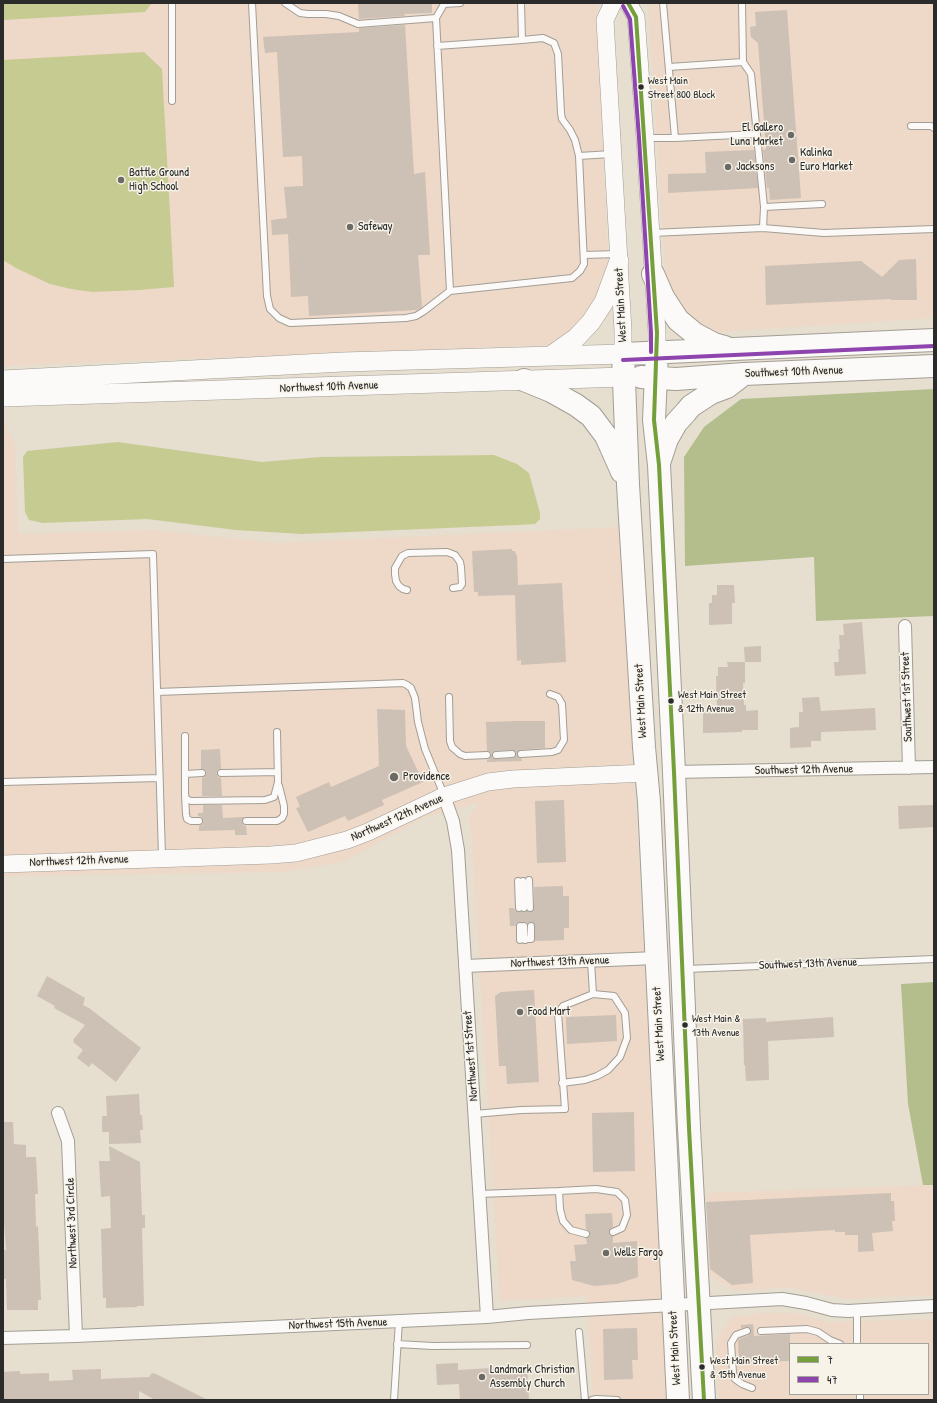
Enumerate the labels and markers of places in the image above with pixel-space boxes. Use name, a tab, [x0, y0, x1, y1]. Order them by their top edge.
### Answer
place label: West Main Street 800 Block	[648, 74, 715, 100]
marker: West Main Street 800 Block	[636, 82, 646, 92]
place label: El Gallero Luna Market	[731, 121, 783, 149]
marker: El Gallero Luna Market	[786, 130, 796, 140]
place label: Kalinka Euro Market	[800, 146, 853, 174]
marker: Kalinka Euro Market	[787, 155, 797, 165]
place label: Jacksons	[736, 160, 774, 174]
marker: Jacksons	[723, 162, 733, 172]
place label: Battle Ground High School	[129, 166, 189, 194]
marker: Battle Ground High School	[116, 175, 126, 185]
place label: Safeway	[358, 220, 393, 234]
marker: Safeway	[345, 222, 355, 232]
place label: West Main Street & 12th Avenue	[678, 688, 746, 714]
marker: West Main Street & 12th Avenue	[666, 696, 676, 706]
place label: Providence	[403, 770, 450, 784]
marker: Providence	[388, 771, 400, 783]
place label: Food Mart	[528, 1005, 570, 1019]
marker: Food Mart	[515, 1007, 525, 1017]
place label: West Main & 13th Avenue	[692, 1012, 740, 1038]
marker: West Main & 13th Avenue	[680, 1020, 690, 1030]
place label: Wells Fargo	[614, 1246, 663, 1260]
marker: Wells Fargo	[601, 1248, 611, 1258]
place label: West Main Street & 15th Avenue	[710, 1354, 778, 1380]
marker: West Main Street & 15th Avenue	[697, 1362, 707, 1372]
place label: Landmark Christian Assembly Church	[490, 1363, 575, 1391]
marker: Landmark Christian Assembly Church	[477, 1372, 487, 1382]

